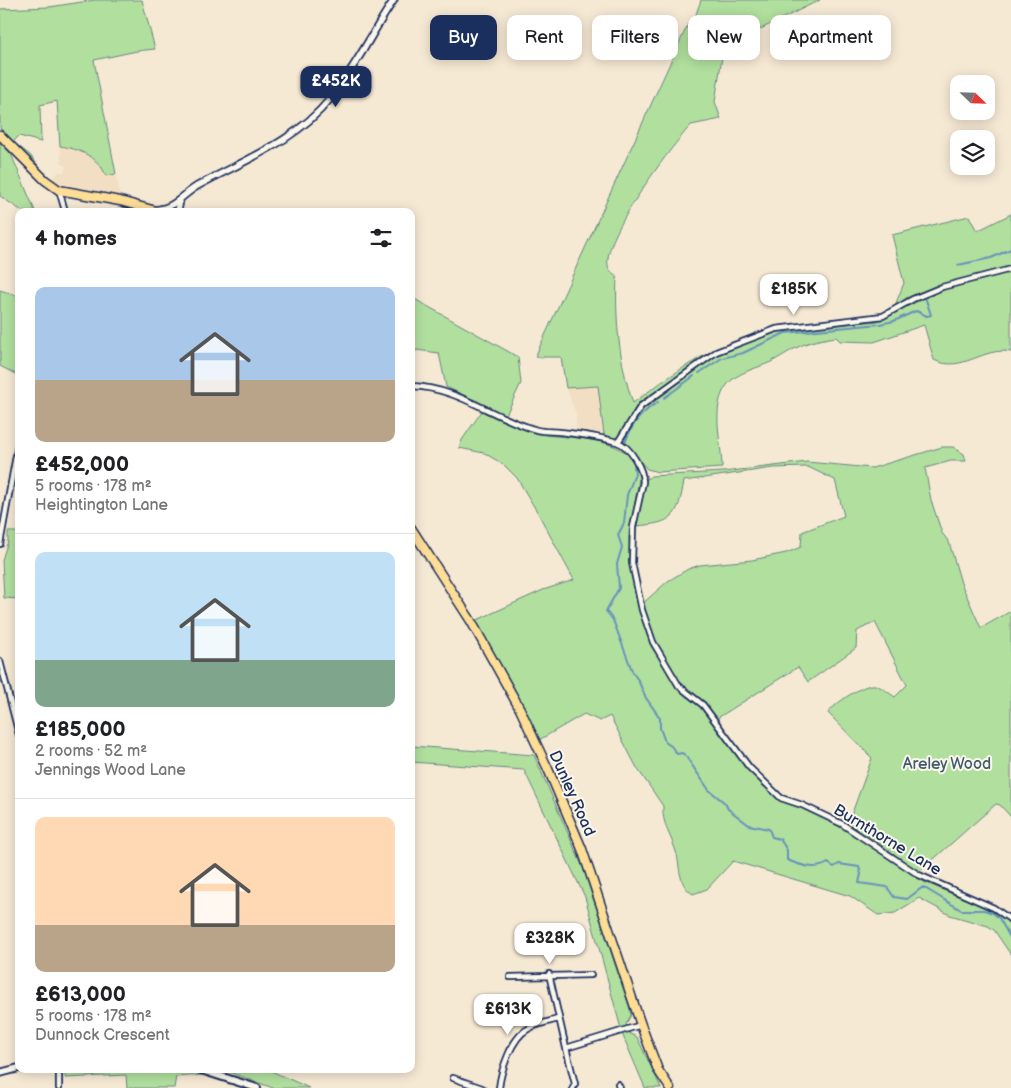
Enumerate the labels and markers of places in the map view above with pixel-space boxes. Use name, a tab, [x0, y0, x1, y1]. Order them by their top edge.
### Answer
pin: £452K	[301, 66, 371, 108]
pin: £185K	[759, 274, 829, 316]
pin: £328K	[515, 922, 585, 965]
pin: £613K	[473, 994, 543, 1036]

